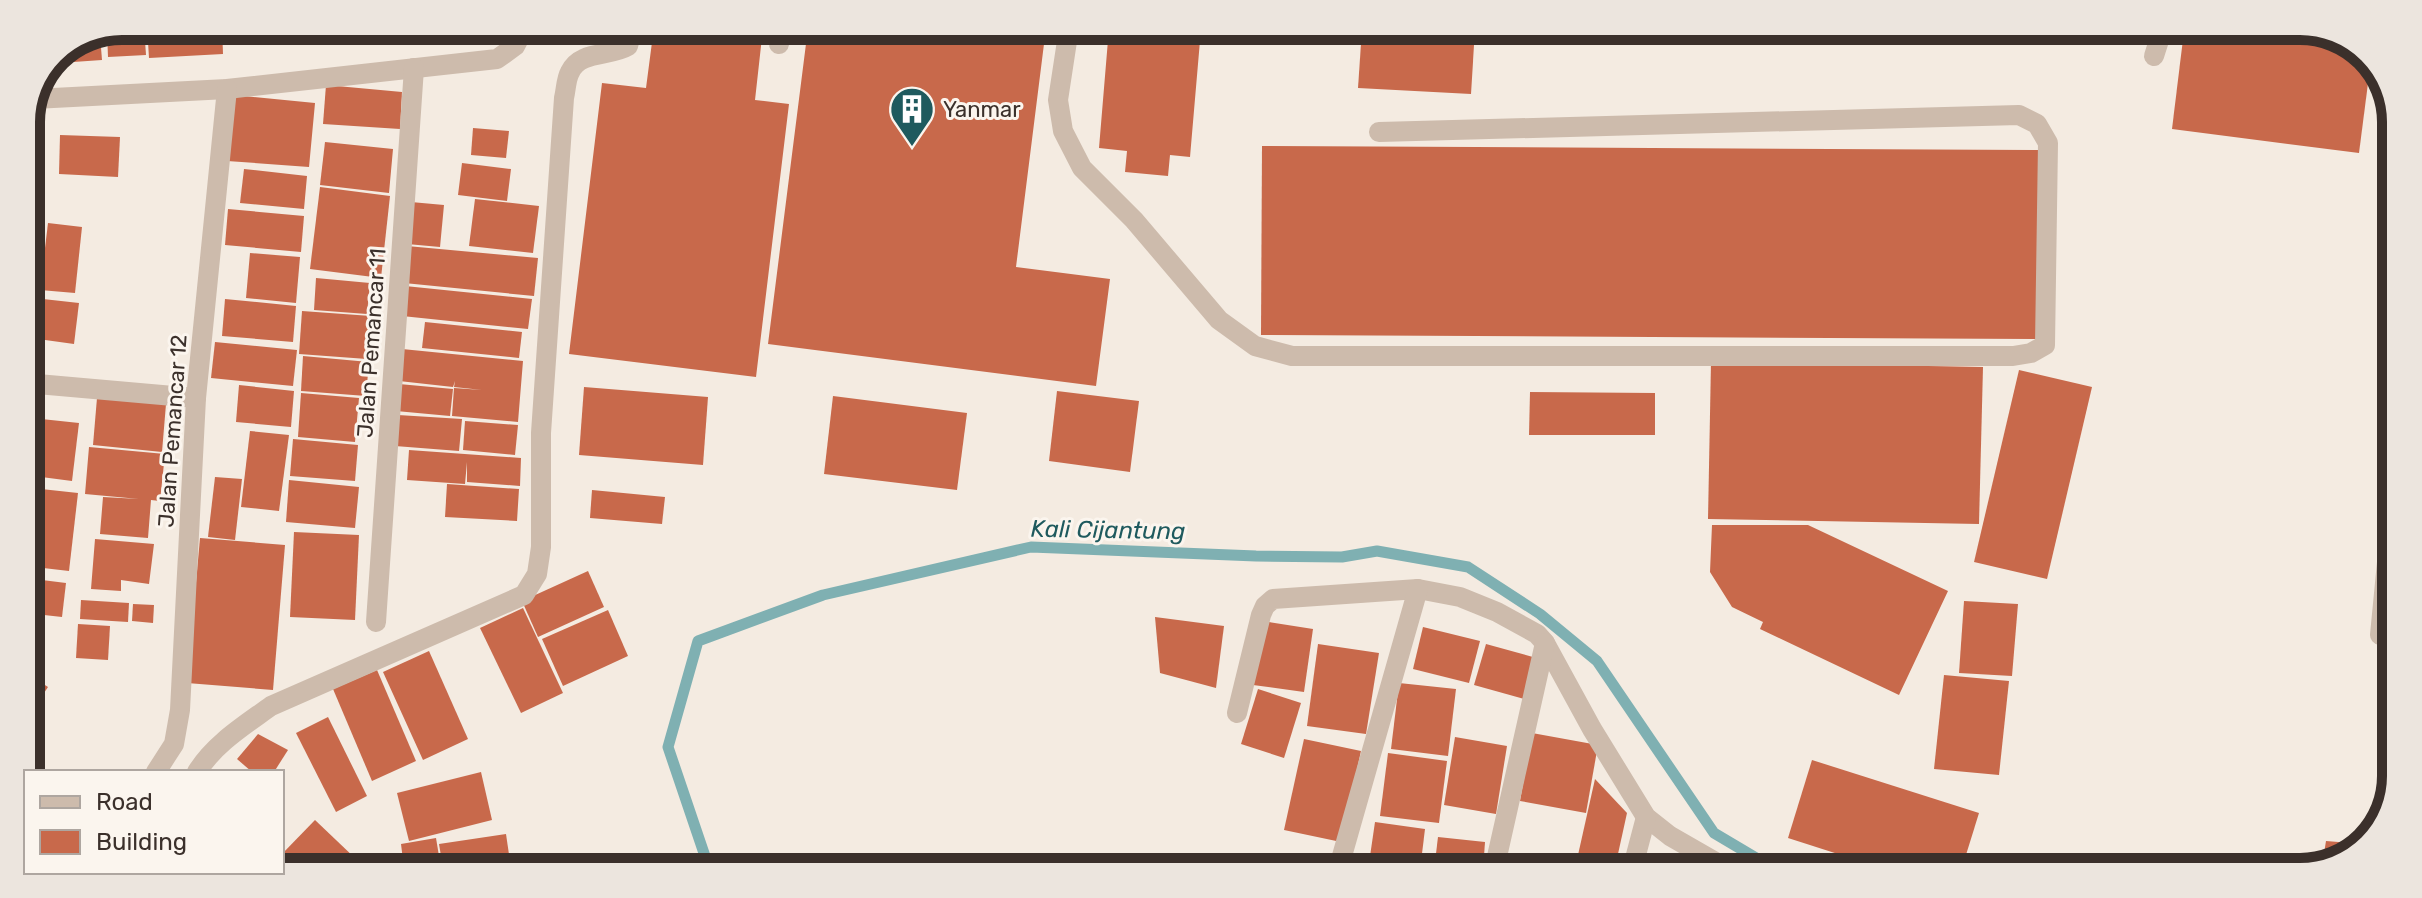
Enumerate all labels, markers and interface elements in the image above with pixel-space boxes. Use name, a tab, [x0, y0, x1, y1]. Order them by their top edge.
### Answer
building icon: Yanmar	[888, 85, 936, 148]
place label: Yanmar	[943, 96, 1021, 123]
street label: Jalan Pemancar 11	[351, 247, 392, 439]
street label: Jalan Pemancar 12	[152, 334, 193, 528]
water label: Kali Cijantung	[1030, 515, 1186, 545]
legend	[24, 770, 284, 874]
text: Road	[96, 788, 153, 816]
text: Building	[96, 828, 187, 856]

